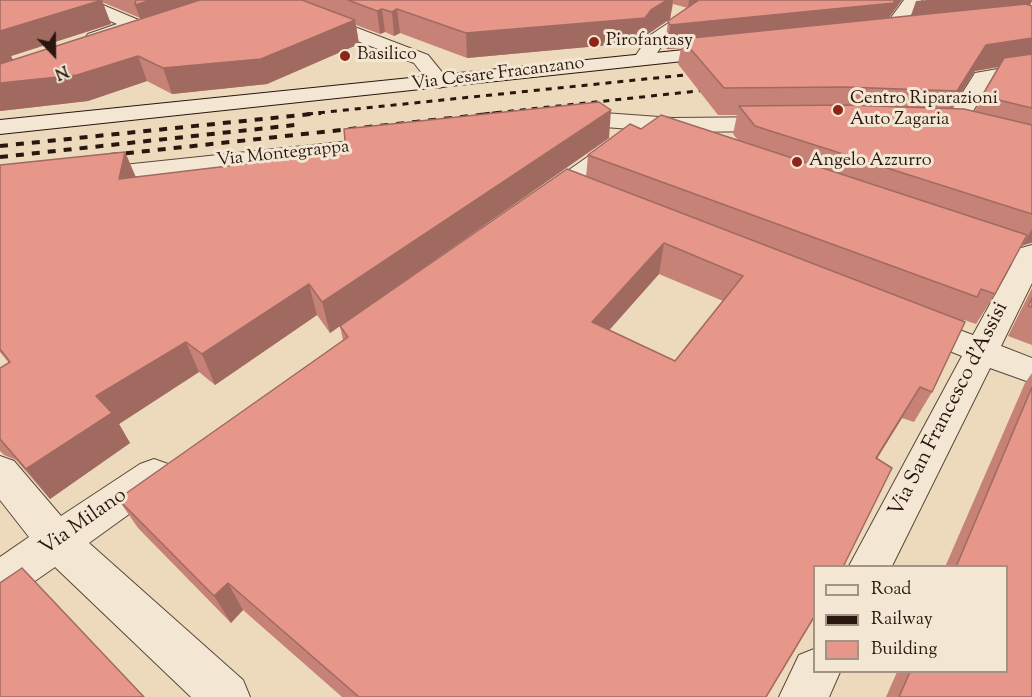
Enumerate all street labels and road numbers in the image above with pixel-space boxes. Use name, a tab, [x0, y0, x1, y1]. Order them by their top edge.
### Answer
street label: Via Cesare Fracanzano	[410, 54, 586, 96]
street label: Via Montegrappa	[215, 137, 351, 173]
street label: Via San Francesco d'Assisi	[885, 298, 1015, 522]
street label: Via Milano	[36, 484, 132, 562]

